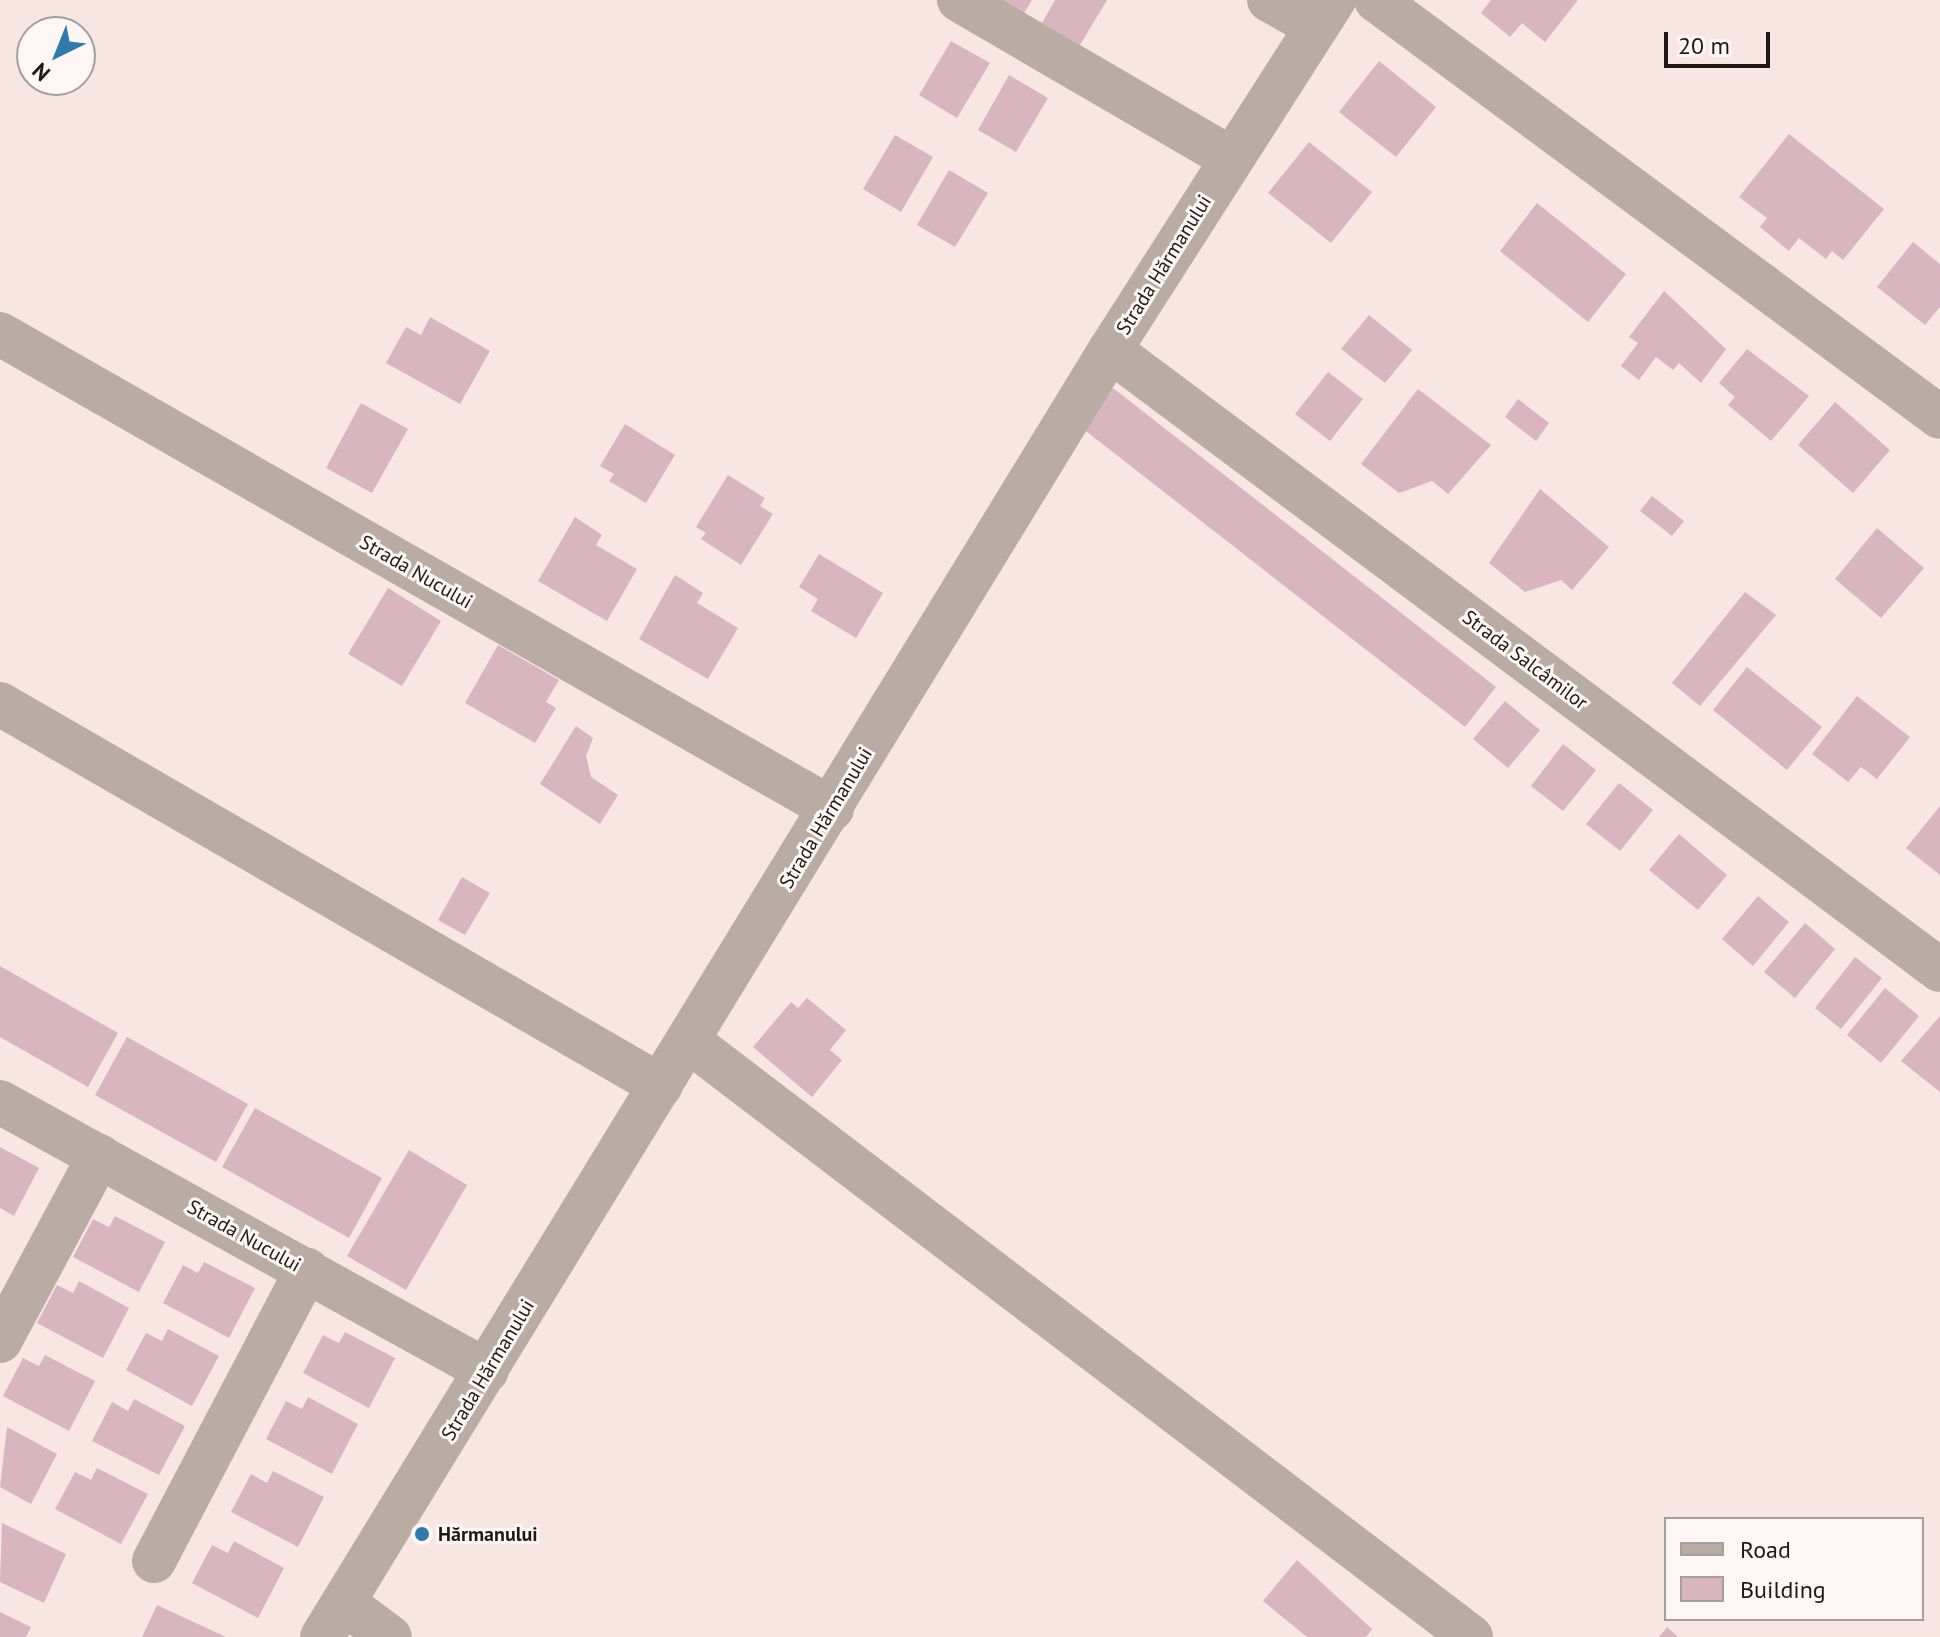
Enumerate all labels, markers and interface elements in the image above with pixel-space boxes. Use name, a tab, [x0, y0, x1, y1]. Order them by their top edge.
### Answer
north arrow	[16, 16, 96, 96]
scale bar	[1668, 16, 1774, 66]
text: 20 m	[1678, 30, 1730, 61]
text: N	[26, 57, 56, 87]
street label: Strada Hărmanului	[1111, 191, 1217, 339]
street label: Strada Nucului	[355, 530, 477, 614]
street label: Strada Salcâmilor	[1458, 605, 1592, 715]
street label: Strada Hărmanului	[774, 743, 878, 893]
street label: Strada Nucului	[183, 1195, 305, 1277]
street label: Strada Hărmanului	[436, 1295, 540, 1445]
legend	[1664, 1517, 1924, 1621]
place label: Hărmanului	[438, 1522, 538, 1546]
marker: Hărmanului	[413, 1525, 431, 1543]
text: Road	[1740, 1534, 1791, 1565]
text: Building	[1740, 1574, 1826, 1605]

